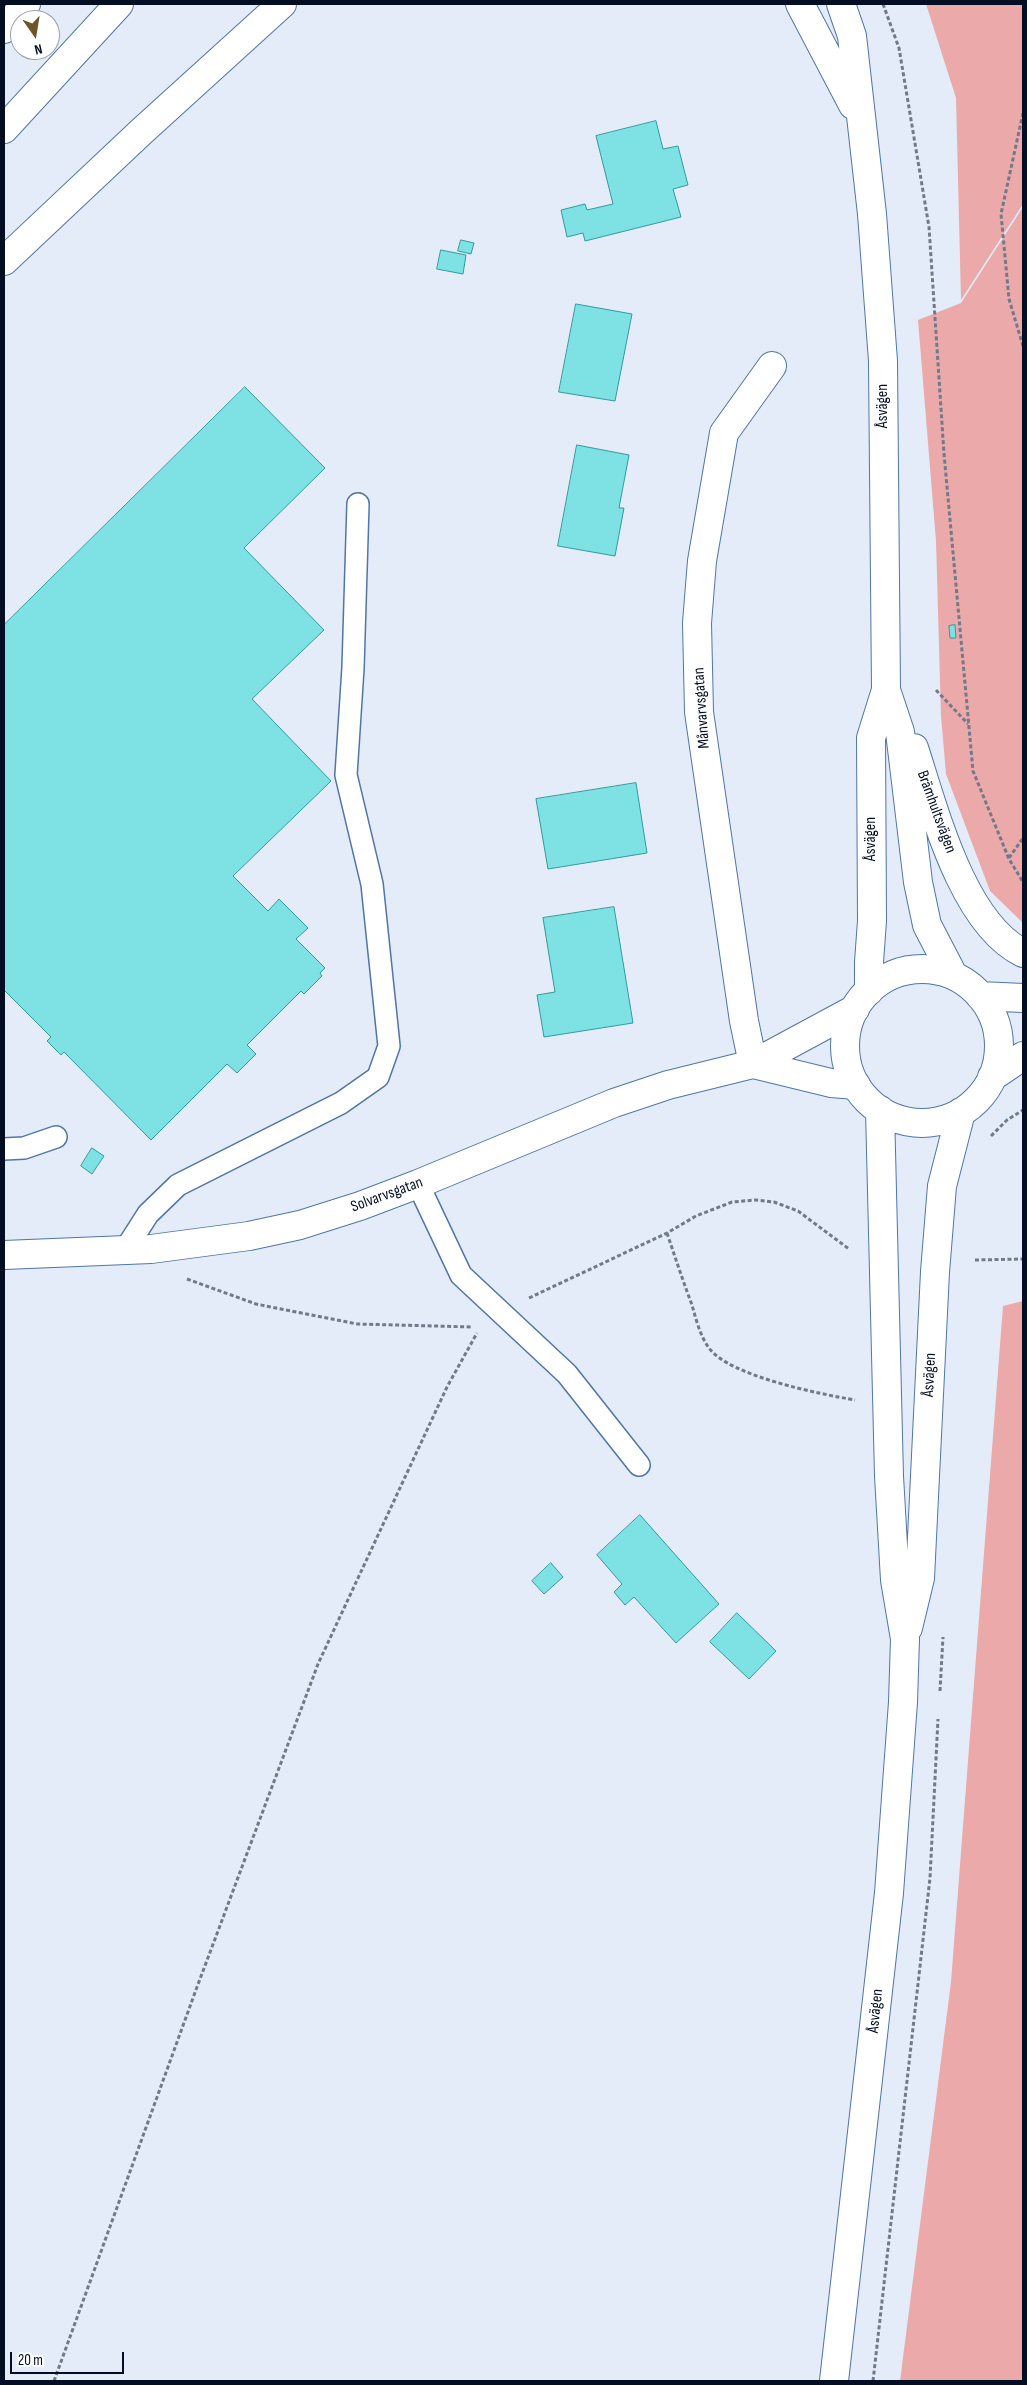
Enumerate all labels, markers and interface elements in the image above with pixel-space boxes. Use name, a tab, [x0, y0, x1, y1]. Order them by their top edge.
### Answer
north arrow	[10, 10, 60, 60]
text: N	[33, 40, 44, 58]
street label: Åsvägen	[873, 384, 893, 428]
street label: Månvarvsgatan	[690, 667, 714, 749]
street label: Brämhultsvägen	[912, 768, 960, 856]
street label: Åsvägen	[861, 817, 881, 861]
street label: Solvarvsgatan	[348, 1173, 426, 1217]
street label: Åsvägen	[919, 1352, 941, 1398]
street label: Åsvägen	[864, 1988, 888, 2034]
scale bar	[12, 2342, 126, 2374]
text: 20 m	[18, 2351, 43, 2370]

